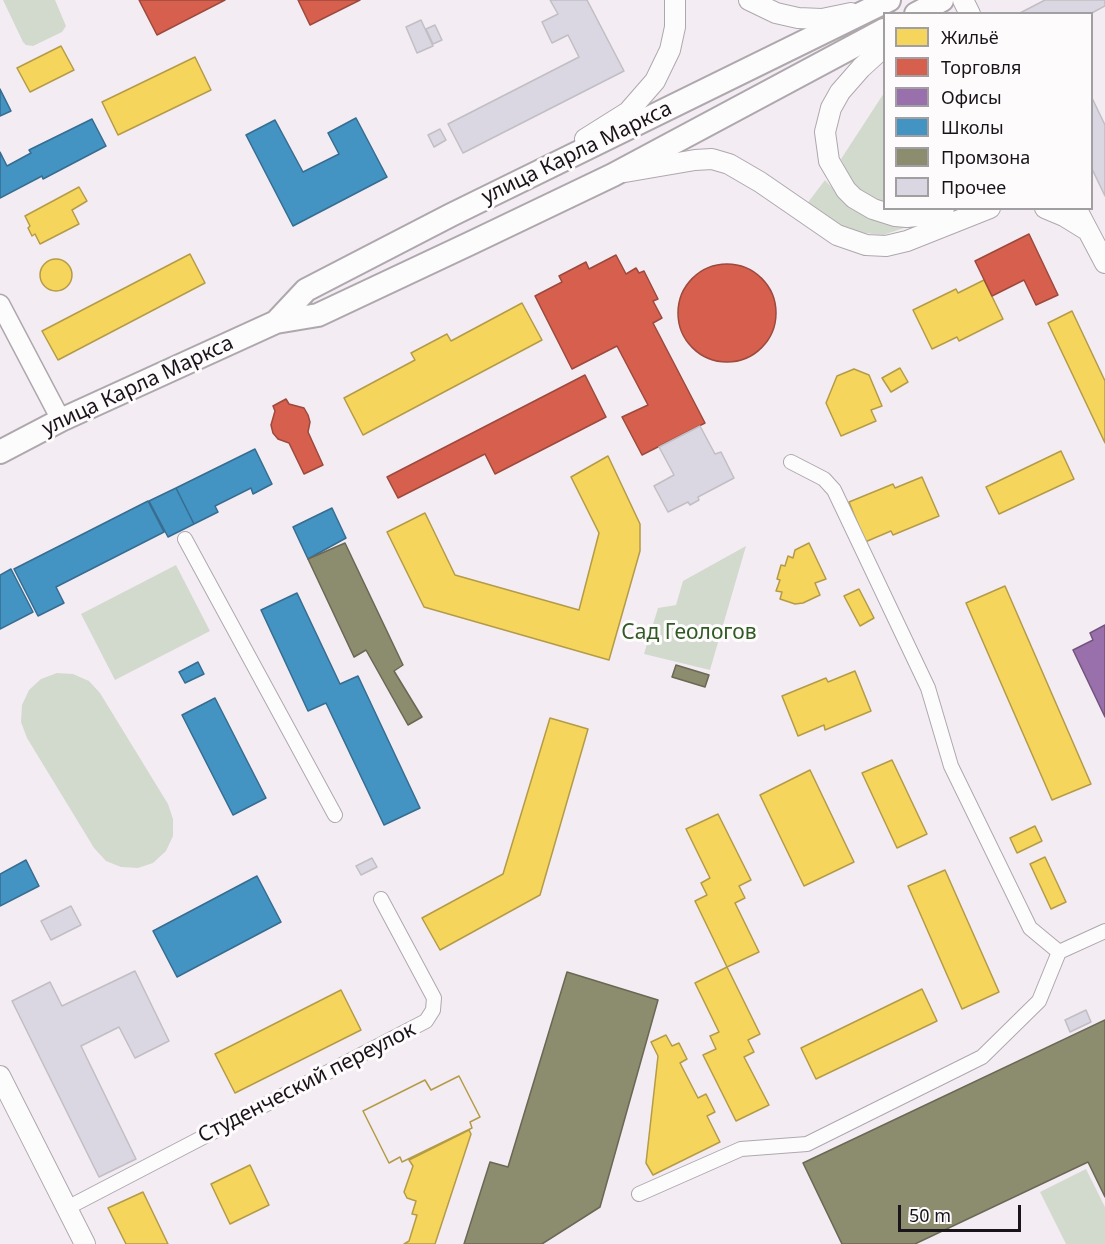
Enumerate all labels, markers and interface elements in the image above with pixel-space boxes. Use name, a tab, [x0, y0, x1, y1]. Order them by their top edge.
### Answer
legend	[883, 12, 1093, 210]
text: Жильё	[941, 25, 999, 49]
text: Торговля	[941, 55, 1021, 79]
text: Офисы	[941, 85, 1002, 109]
street label: улица Карла Маркса	[478, 96, 676, 210]
text: Школы	[941, 115, 1004, 139]
text: Промзона	[941, 145, 1030, 169]
text: Прочее	[941, 175, 1006, 199]
street label: улица Карла Маркса	[38, 331, 238, 441]
park label: Сад Геологов	[621, 620, 757, 646]
street label: Студенческий переулок	[194, 1017, 420, 1149]
scale bar	[901, 1193, 1024, 1231]
text: 50 m	[909, 1203, 951, 1227]

